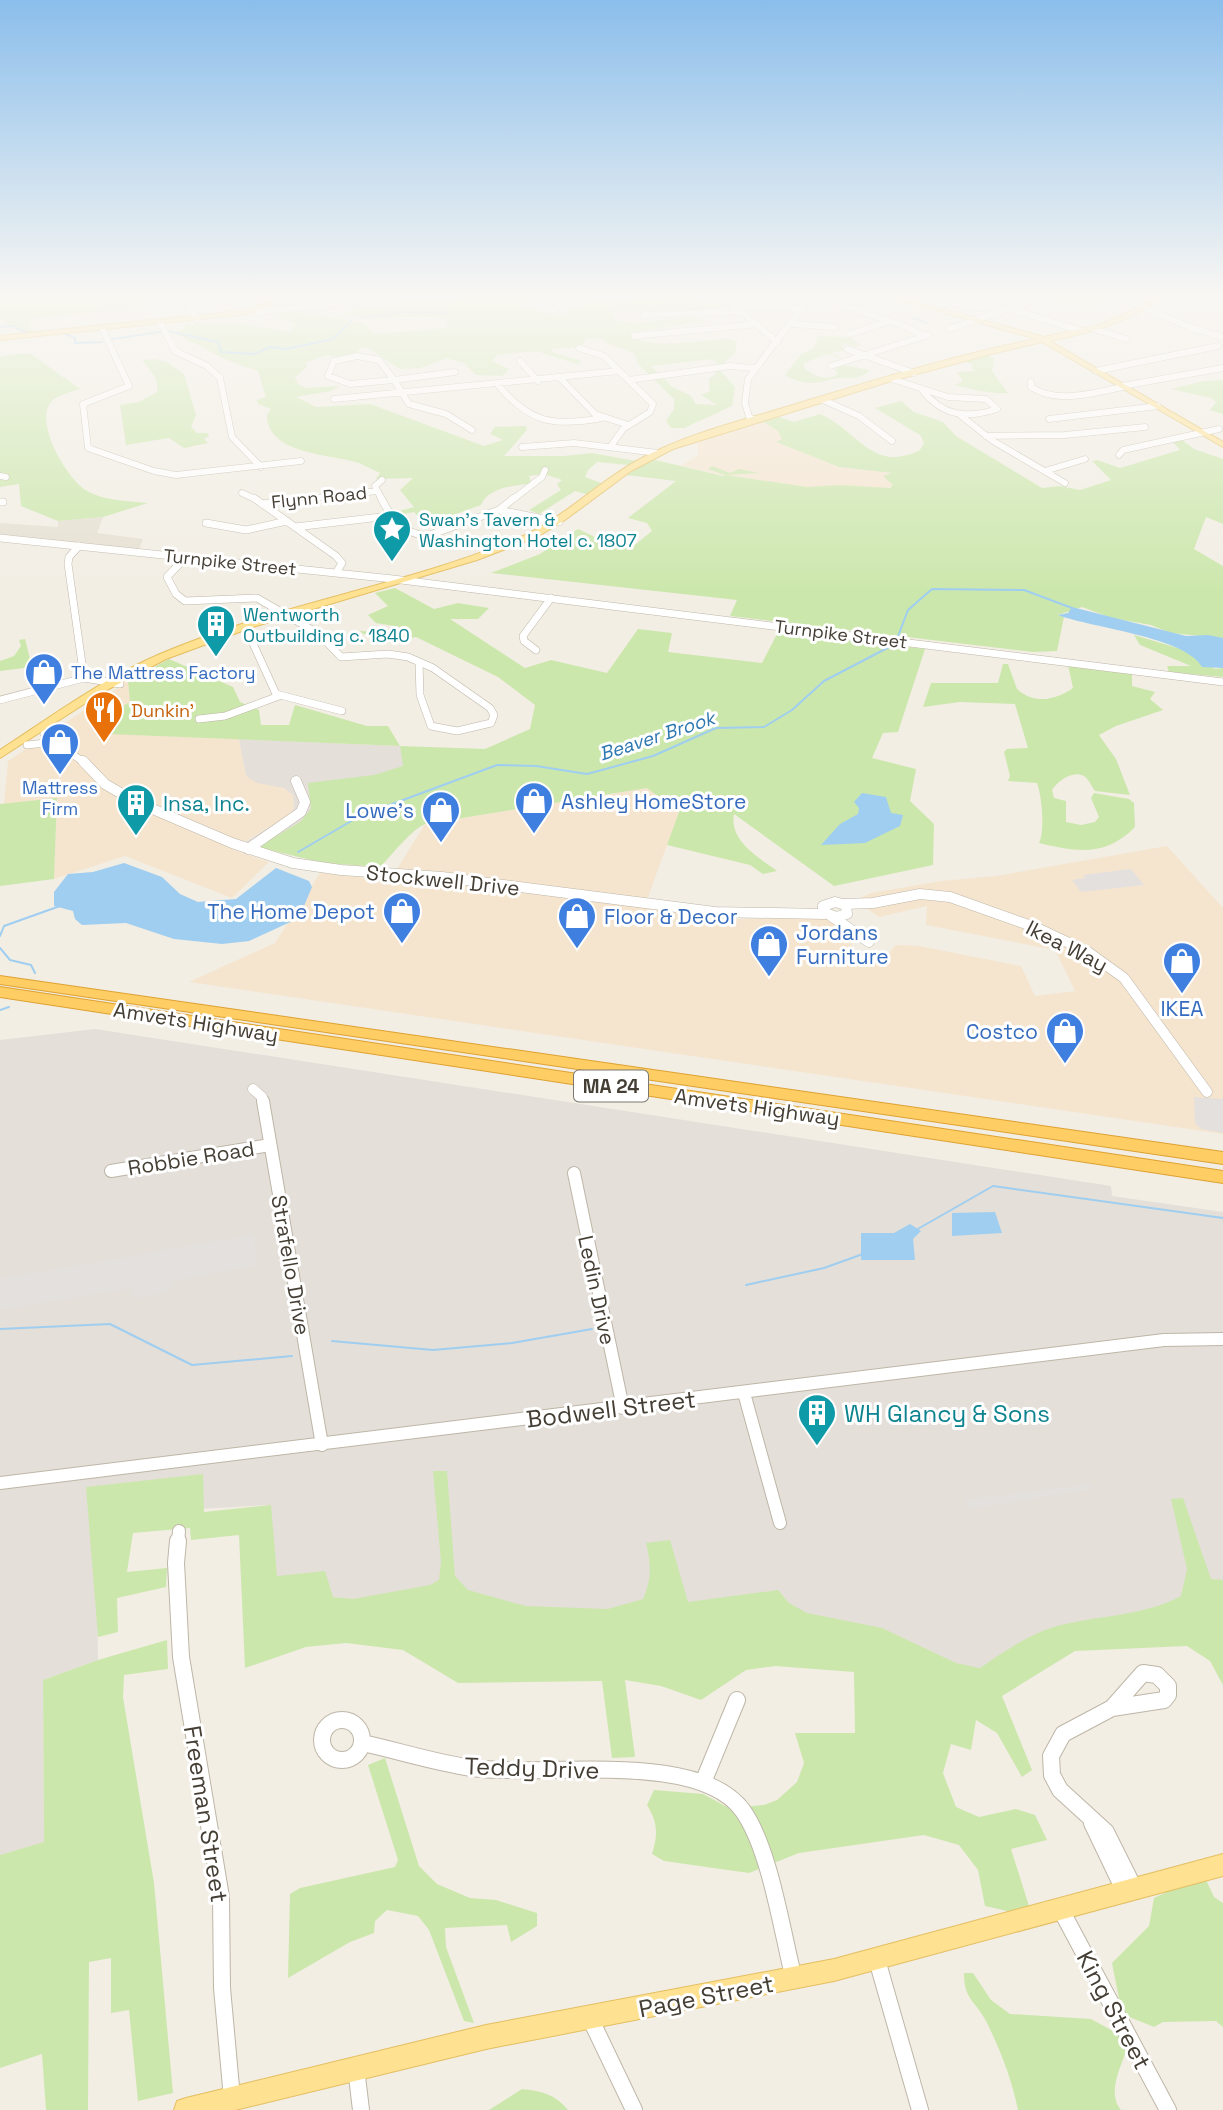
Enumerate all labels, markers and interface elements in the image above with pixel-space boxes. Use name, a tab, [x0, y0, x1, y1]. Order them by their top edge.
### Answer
street label: Flynn Road	[270, 481, 368, 513]
place icon: Swan's Tavern & Washington Hotel c. 1807	[371, 508, 413, 563]
place label: Swan's Tavern & Washington Hotel c. 1807	[419, 508, 637, 552]
street label: Turnpike Street	[162, 544, 298, 580]
building icon: Wentworth Outbuilding c. 1840	[195, 603, 237, 658]
place label: Wentworth Outbuilding c. 1840	[243, 603, 410, 647]
street label: Turnpike Street	[773, 614, 909, 654]
shop icon: The Mattress Factory	[23, 651, 65, 706]
place label: The Mattress Factory	[71, 661, 256, 684]
restaurant icon: Dunkin'	[83, 689, 125, 744]
place label: Dunkin'	[131, 699, 194, 722]
water label: Beaver Brook	[596, 705, 721, 767]
shop icon: Mattress Firm	[39, 721, 81, 776]
place label: Mattress Firm	[22, 776, 98, 820]
shop icon: Ashley HomeStore	[513, 780, 555, 835]
building icon: Insa, Inc.	[115, 782, 157, 837]
place label: Ashley HomeStore	[561, 788, 746, 815]
shop icon: Lowe's	[420, 789, 462, 844]
place label: Insa, Inc.	[163, 790, 250, 817]
place label: Lowe's	[345, 797, 414, 824]
street label: Stockwell Drive	[365, 859, 521, 901]
shop icon: The Home Depot	[381, 890, 423, 945]
shop icon: Floor & Decor	[556, 895, 598, 950]
place label: The Home Depot	[207, 898, 375, 925]
place label: Floor & Decor	[604, 903, 738, 930]
street label: Ikea Way	[1021, 914, 1113, 978]
place label: Jordans Furniture	[796, 919, 889, 970]
shop icon: Jordans Furniture	[748, 923, 790, 978]
shop icon: IKEA	[1161, 940, 1203, 995]
place label: IKEA	[1161, 995, 1204, 1022]
street label: Amvets Highway	[112, 996, 280, 1048]
shop icon: Costco	[1044, 1010, 1086, 1065]
place label: Costco	[966, 1018, 1038, 1045]
road number: MA 24	[574, 1070, 648, 1102]
street label: Amvets Highway	[673, 1082, 841, 1132]
street label: Robbie Road	[126, 1135, 256, 1181]
street label: Strafello Drive	[265, 1193, 317, 1337]
street label: Ledin Drive	[572, 1233, 622, 1347]
street label: Bodwell Street	[524, 1383, 698, 1435]
building icon: WH Glancy & Sons	[796, 1392, 838, 1447]
place label: WH Glancy & Sons	[844, 1398, 1050, 1429]
street label: Freeman Street	[177, 1723, 235, 1905]
street label: Teddy Drive	[464, 1750, 600, 1786]
street label: King Street	[1070, 1945, 1158, 2075]
street label: Page Street	[636, 1968, 776, 2024]

